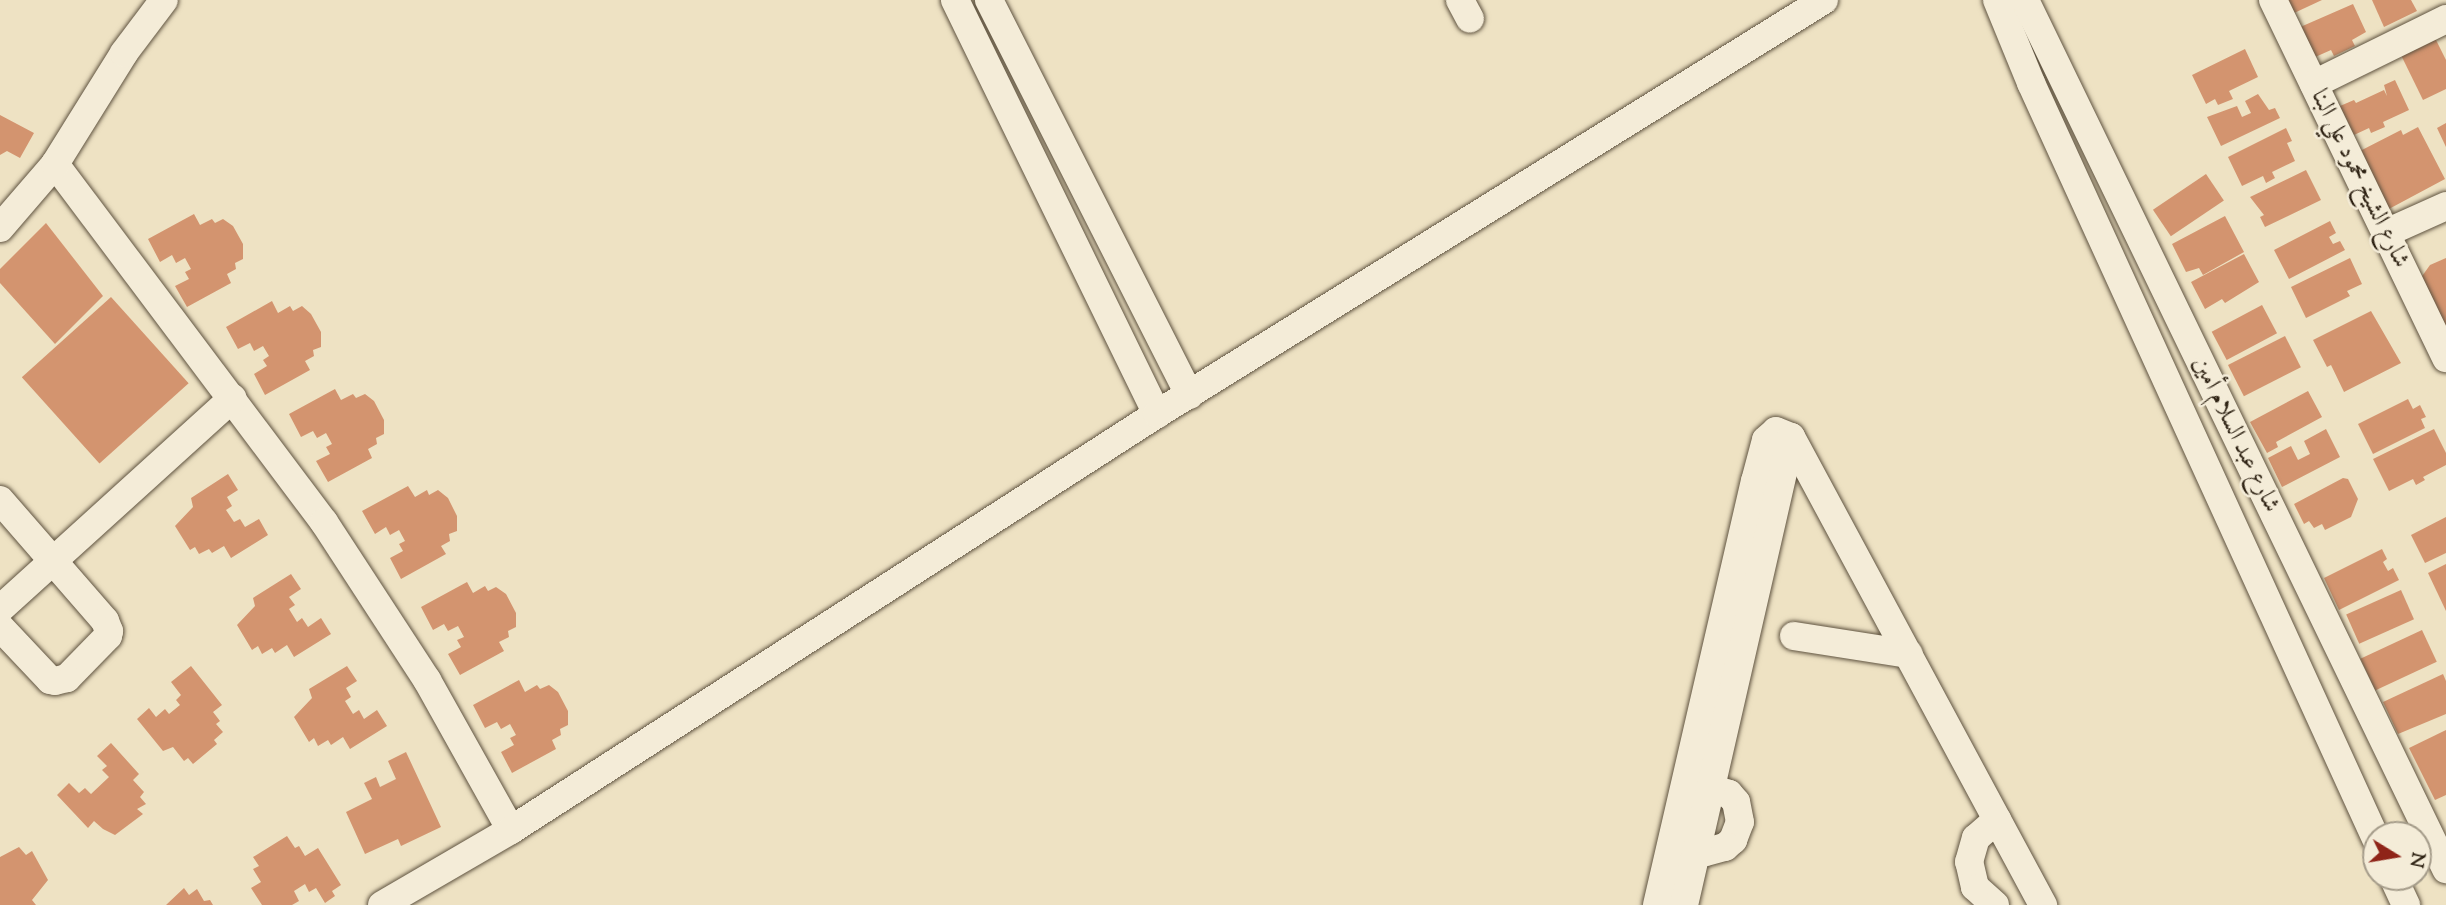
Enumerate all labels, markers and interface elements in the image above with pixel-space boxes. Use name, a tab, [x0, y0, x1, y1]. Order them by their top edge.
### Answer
street label: شارع الشيخ محمود علي البنا	[2303, 85, 2415, 273]
street label: شارع عبد السلام أمين	[2185, 353, 2285, 517]
north arrow	[2362, 821, 2432, 891]
text: N	[2401, 850, 2431, 870]

